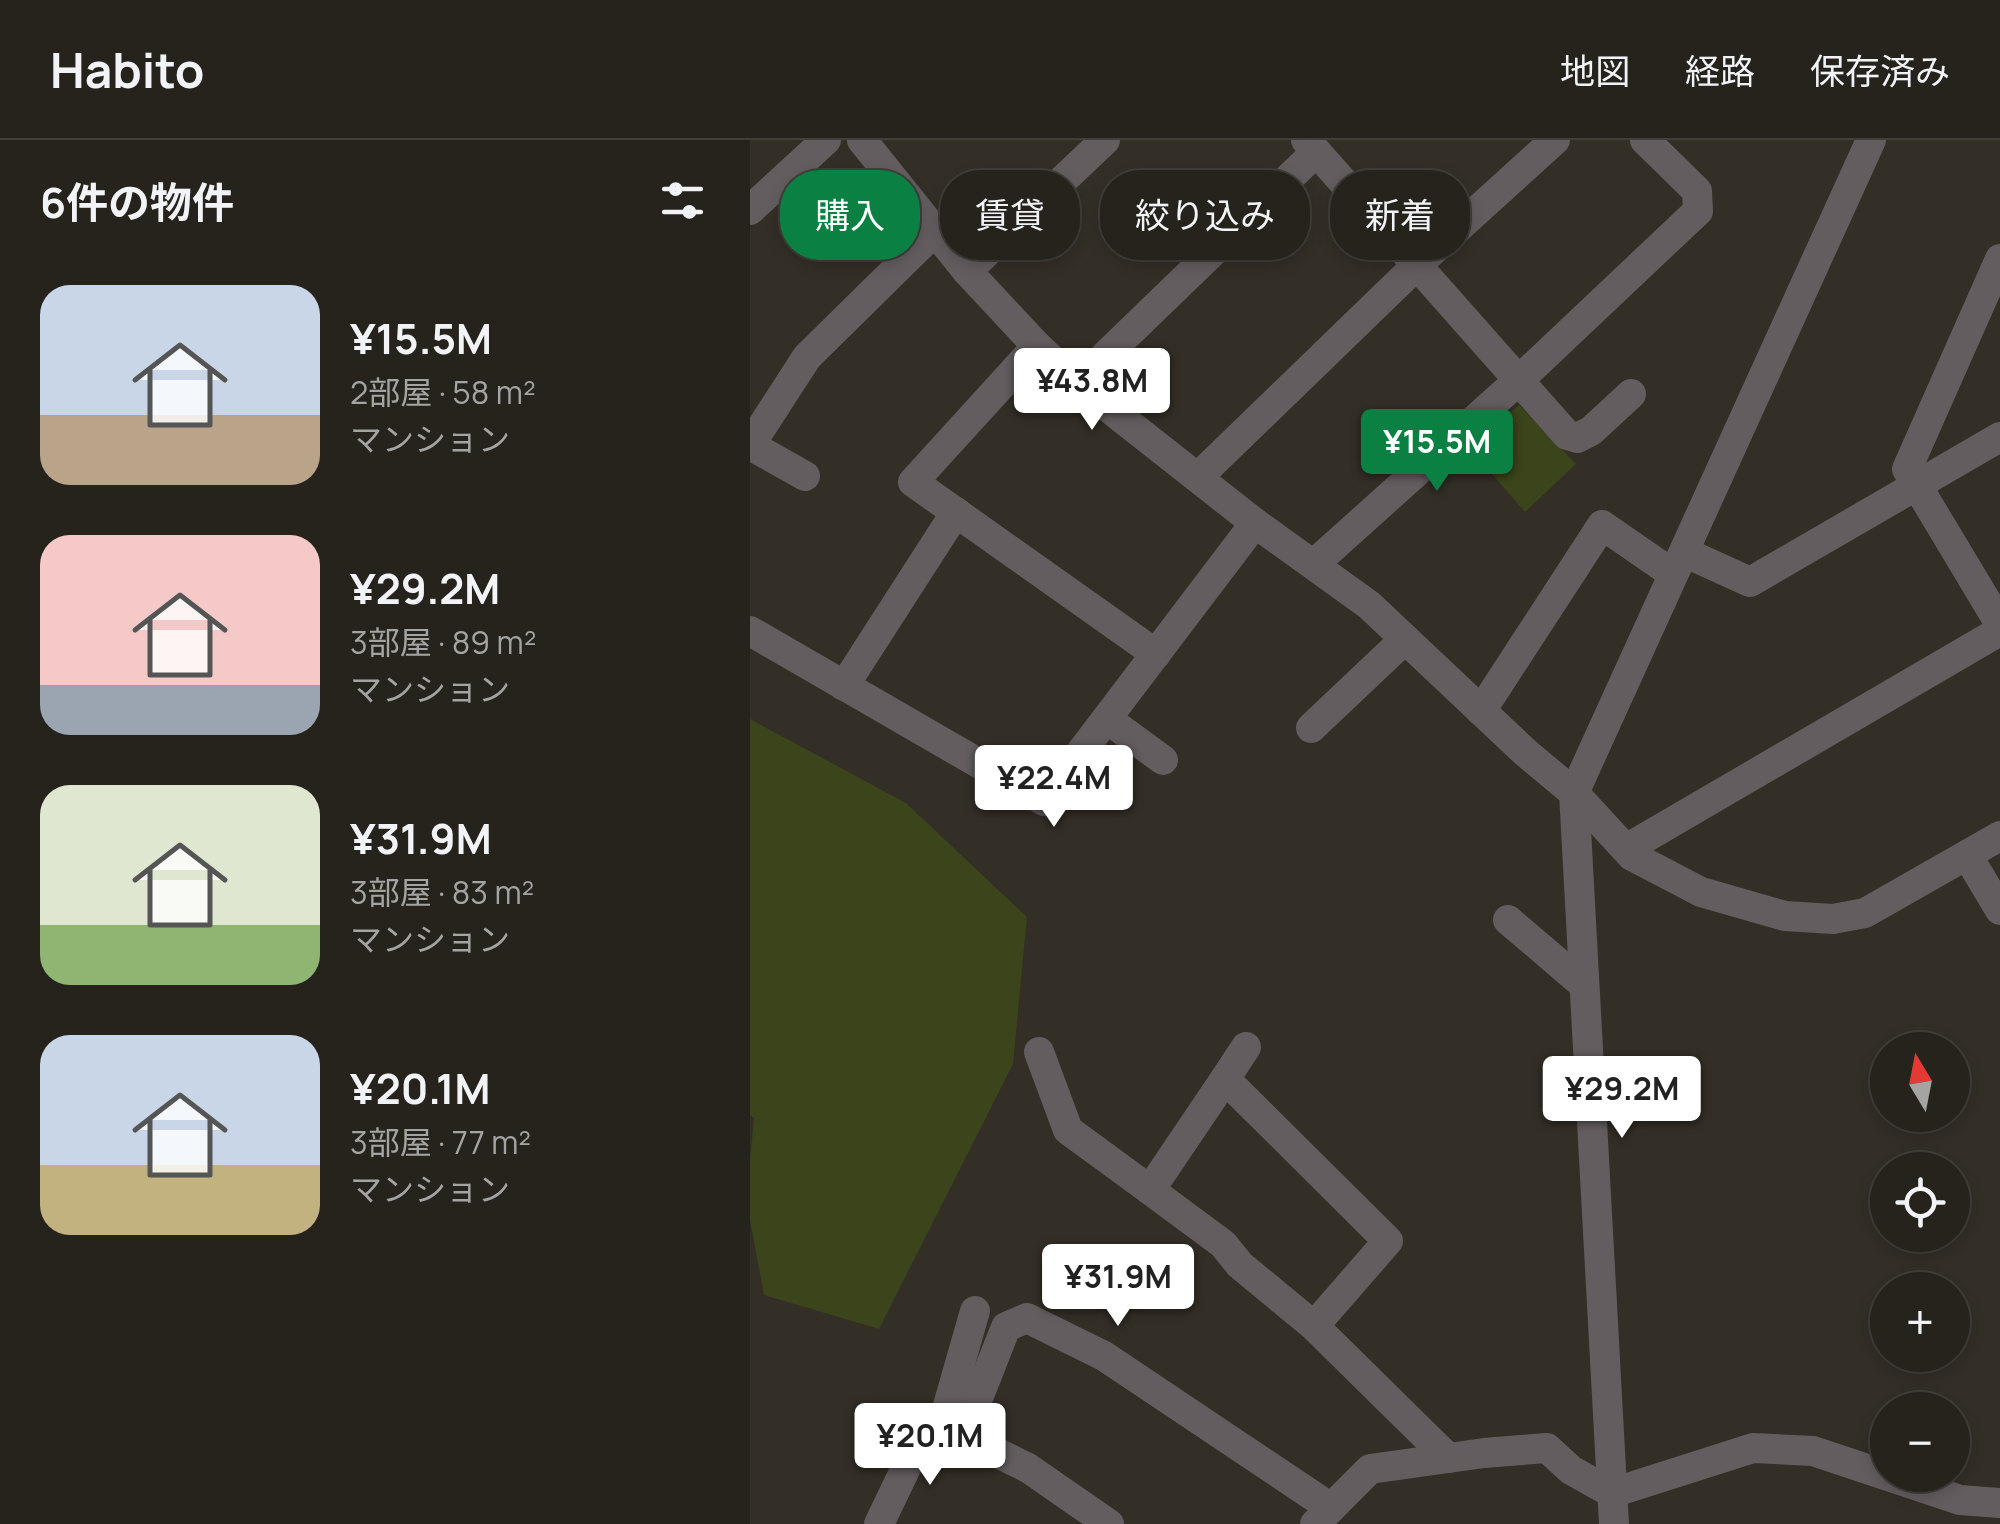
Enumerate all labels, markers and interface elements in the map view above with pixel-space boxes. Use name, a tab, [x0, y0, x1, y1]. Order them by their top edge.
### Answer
text: Habito	[50, 37, 204, 102]
text: 地図	[1560, 47, 1630, 95]
text: 経路	[1685, 47, 1755, 95]
text: 保存済み	[1810, 47, 1950, 95]
chip: 購入	[780, 170, 920, 260]
chip: 賃貸	[940, 170, 1080, 260]
chip: 絞り込み	[1100, 170, 1310, 260]
chip: 新着	[1330, 170, 1470, 260]
text: 6件の物件	[40, 173, 234, 231]
icon: filters	[655, 173, 710, 228]
text: ¥15.5M	[350, 309, 492, 367]
icon: home	[120, 325, 240, 445]
pin: ¥43.8M	[1011, 348, 1173, 433]
text: ¥43.8M	[1036, 358, 1148, 402]
text: 2部屋 · 58 m²	[350, 370, 536, 414]
pin: ¥15.5M	[1356, 409, 1518, 494]
text: マンション	[350, 417, 510, 461]
text: ¥15.5M	[1383, 419, 1491, 463]
text: ¥29.2M	[350, 559, 500, 617]
icon: home	[120, 575, 240, 695]
text: 3部屋 · 89 m²	[350, 620, 537, 664]
text: マンション	[350, 667, 510, 711]
pin: ¥22.4M	[973, 745, 1135, 830]
text: ¥22.4M	[997, 755, 1111, 799]
text: ¥31.9M	[350, 809, 492, 867]
icon: home	[120, 825, 240, 945]
text: 3部屋 · 83 m²	[350, 870, 534, 914]
text: マンション	[350, 917, 510, 961]
north arrow	[1870, 1032, 1970, 1132]
map controls	[1870, 1032, 1970, 1492]
pin: ¥29.2M	[1541, 1056, 1703, 1141]
text: ¥20.1M	[350, 1059, 490, 1117]
text: ¥29.2M	[1565, 1066, 1679, 1110]
icon: home	[120, 1075, 240, 1195]
text: 3部屋 · 77 m²	[350, 1120, 531, 1164]
button: locate	[1870, 1152, 1970, 1252]
text: マンション	[350, 1167, 510, 1211]
pin: ¥31.9M	[1037, 1244, 1199, 1329]
text: ¥31.9M	[1064, 1254, 1172, 1298]
button: +	[1870, 1272, 1970, 1372]
button: −	[1870, 1392, 1970, 1492]
pin: ¥20.1M	[849, 1403, 1011, 1488]
text: ¥20.1M	[877, 1413, 983, 1457]

